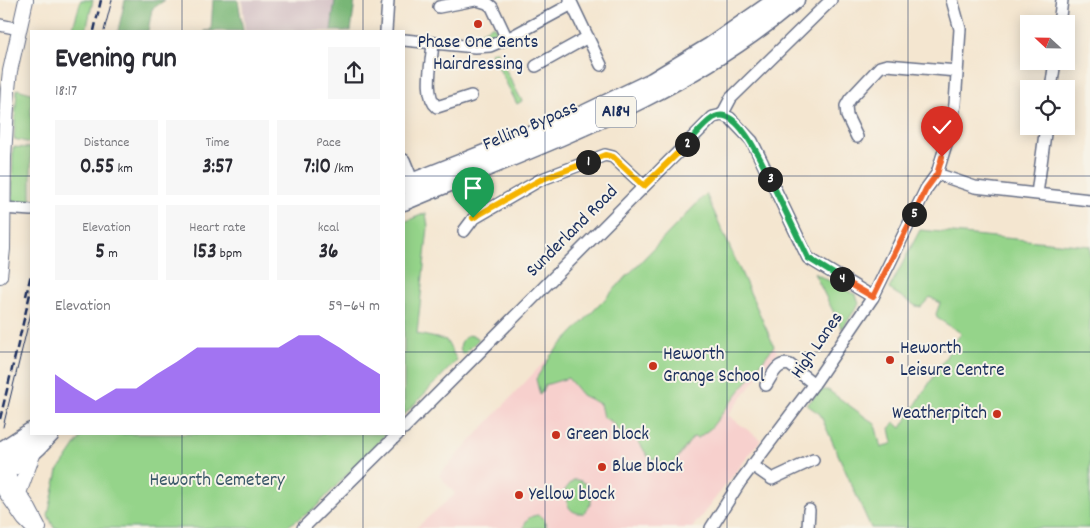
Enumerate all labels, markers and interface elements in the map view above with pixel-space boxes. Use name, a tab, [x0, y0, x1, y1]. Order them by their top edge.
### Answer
north arrow	[1020, 15, 1075, 70]
map controls	[1020, 15, 1075, 135]
marker: Phase One Gents Hairdressing	[472, 18, 484, 30]
place label: Phase One Gents Hairdressing	[417, 30, 539, 79]
text: Evening run	[55, 41, 177, 81]
button: share	[328, 47, 380, 99]
text: 18:17	[55, 80, 77, 103]
button: locate	[1020, 80, 1075, 135]
street label: Felling Bypass	[479, 95, 583, 159]
road number: A184	[596, 96, 636, 128]
pin	[921, 106, 963, 157]
icon: check	[928, 113, 956, 141]
pin: 2	[674, 132, 700, 156]
text: Distance	[84, 133, 129, 153]
text: Time	[206, 133, 229, 153]
text: Pace	[316, 133, 341, 153]
text: 2	[684, 134, 691, 154]
pin: 1	[576, 150, 600, 174]
text: 1	[587, 152, 590, 172]
text: 0.55	[80, 153, 114, 183]
text: 3:57	[202, 153, 233, 183]
text: 7:10	[303, 153, 331, 183]
text: km	[114, 159, 133, 179]
text: /km	[331, 159, 354, 179]
pin: 3	[758, 166, 782, 192]
pin	[452, 167, 494, 218]
text: 3	[767, 169, 774, 189]
icon: arrive	[459, 174, 487, 202]
street label: Sunderland Road	[521, 180, 625, 284]
pin: 5	[902, 202, 926, 226]
text: 5	[911, 204, 918, 224]
text: Elevation	[82, 218, 131, 238]
text: Heart rate	[189, 218, 246, 238]
text: kcal	[318, 218, 339, 238]
text: 5	[95, 238, 105, 268]
text: 153	[193, 238, 217, 268]
text: 36	[319, 238, 338, 268]
text: m	[105, 244, 118, 264]
text: bpm	[217, 244, 242, 264]
pin: 4	[830, 266, 854, 292]
text: 4	[840, 269, 845, 289]
text: Elevation	[55, 295, 111, 318]
text: 59–64 m	[328, 295, 380, 318]
street label: High Lanes	[785, 307, 851, 385]
place label: Heworth Leisure Centre	[900, 336, 1005, 385]
place label: Heworth Grange School	[663, 342, 765, 391]
marker: Heworth Leisure Centre	[884, 354, 896, 366]
marker: Heworth Grange School	[647, 360, 659, 372]
place label: Weatherpitch	[892, 401, 987, 428]
marker: Weatherpitch	[991, 408, 1003, 420]
place label: Green block	[566, 422, 649, 449]
marker: Green block	[550, 429, 562, 441]
place label: Blue block	[612, 454, 683, 481]
marker: Blue block	[596, 461, 608, 473]
park label: Heworth Cemetery	[149, 468, 285, 495]
place label: Yellow block	[529, 482, 615, 509]
marker: Yellow block	[513, 489, 525, 501]

